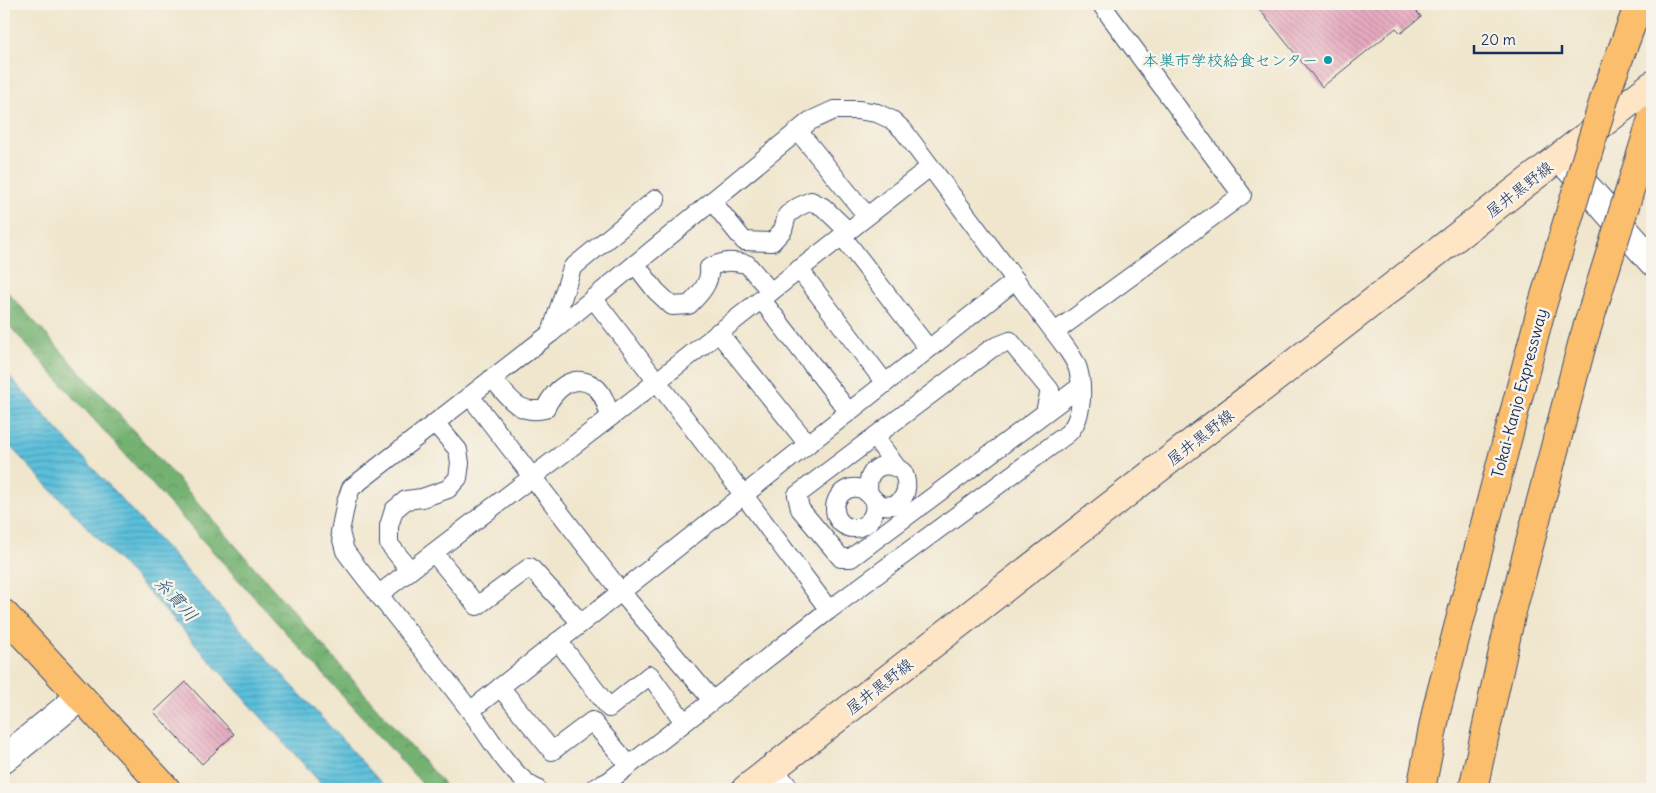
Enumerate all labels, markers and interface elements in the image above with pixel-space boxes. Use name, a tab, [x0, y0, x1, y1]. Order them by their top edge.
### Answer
scale bar	[1474, 22, 1561, 54]
text: 20 m	[1481, 30, 1516, 49]
place label: 本巣市学校給食センター	[1143, 50, 1318, 70]
marker: 本巣市学校給食センター	[1322, 54, 1334, 66]
street label: 屋井黒野線	[1481, 156, 1557, 222]
street label: Tokai-Kanjo Expressway	[1487, 306, 1551, 480]
street label: 屋井黒野線	[1162, 404, 1238, 470]
water label: 糸貫川	[150, 571, 203, 626]
street label: 屋井黒野線	[841, 653, 917, 719]

